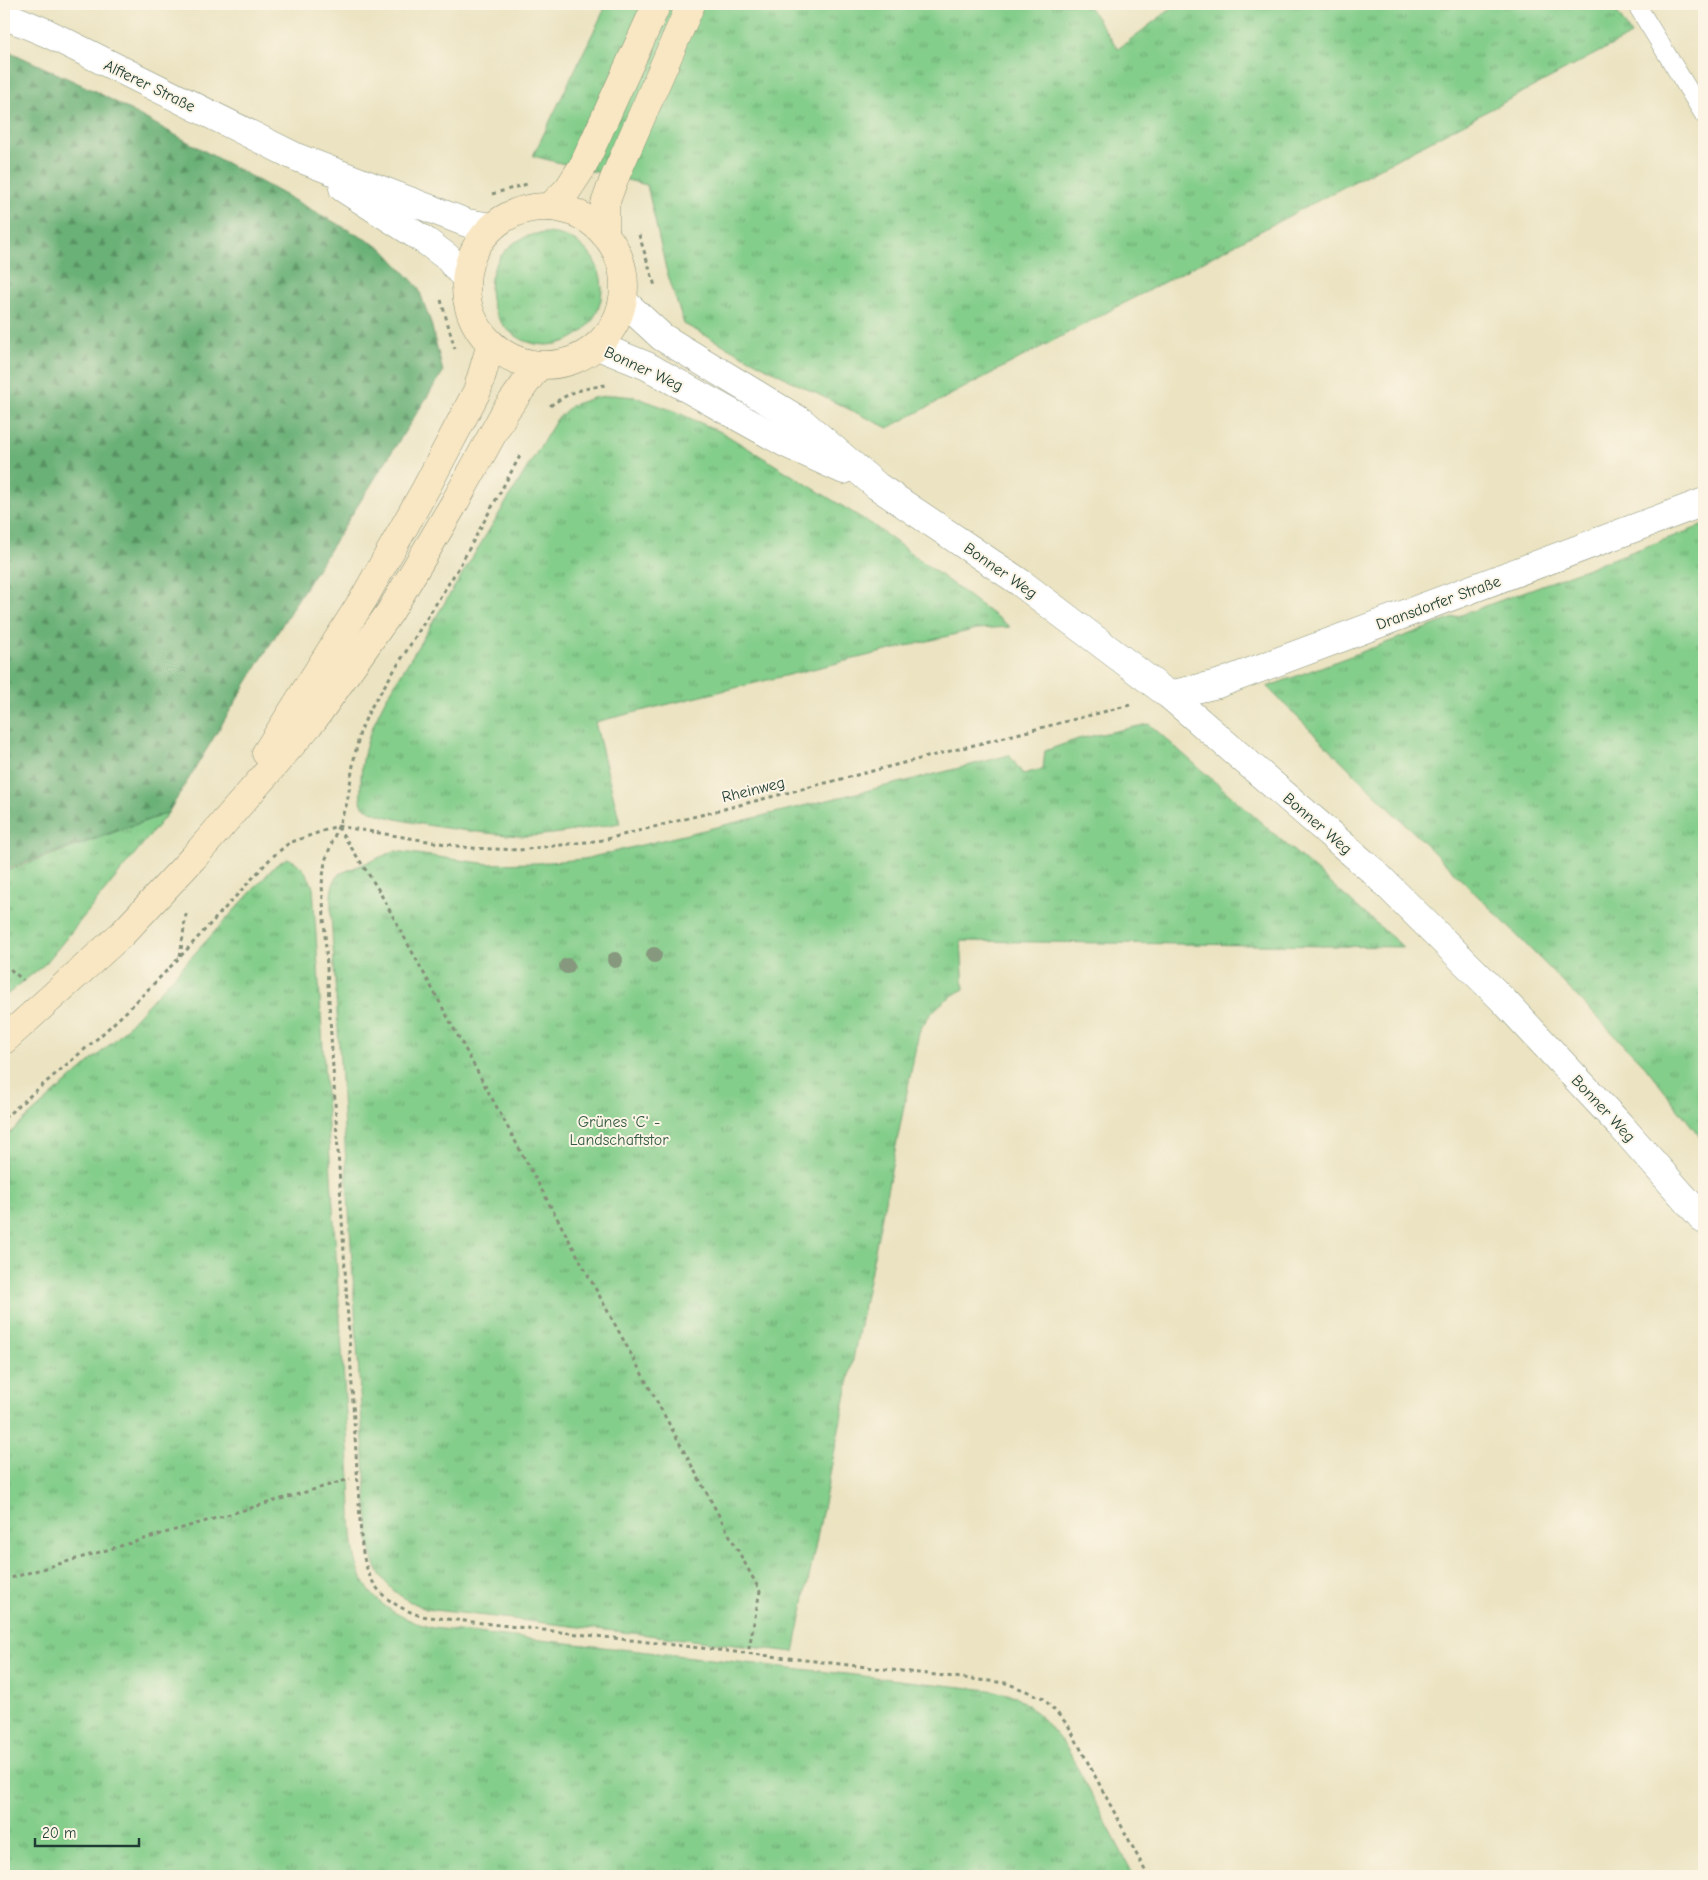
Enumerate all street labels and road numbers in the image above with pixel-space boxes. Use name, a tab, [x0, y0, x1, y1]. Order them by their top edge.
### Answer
street label: Alfterer Straße	[101, 56, 198, 116]
street label: Bonner Weg	[601, 343, 686, 395]
street label: Bonner Weg	[960, 539, 1040, 603]
street label: Dransdorfer Straße	[1374, 572, 1503, 634]
street label: Rheinweg	[720, 773, 787, 806]
street label: Bonner Weg	[1279, 789, 1355, 858]
street label: Bonner Weg	[1568, 1071, 1639, 1146]

